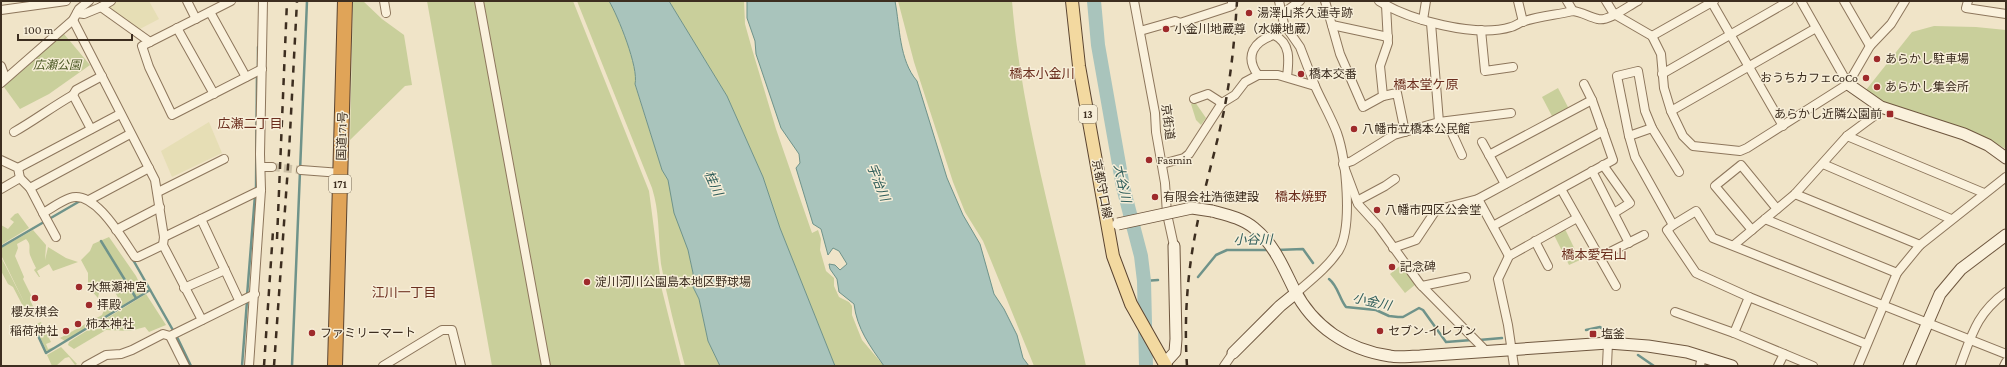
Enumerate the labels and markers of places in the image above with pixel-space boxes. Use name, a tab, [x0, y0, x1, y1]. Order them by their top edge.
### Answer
place label: 湯澤山茶久蓮寺跡	[1257, 6, 1353, 20]
marker: 湯澤山茶久蓮寺跡	[1244, 8, 1254, 18]
place label: 小金川地蔵尊（水嫌地蔵）	[1174, 22, 1318, 36]
marker: 小金川地蔵尊（水嫌地蔵）	[1161, 24, 1171, 34]
place label: あらかし駐車場	[1885, 52, 1969, 66]
marker: あらかし駐車場	[1872, 54, 1882, 64]
place label: 橋本交番	[1309, 67, 1357, 81]
marker: 橋本交番	[1296, 69, 1306, 79]
place label: おうちカフェCoCo	[1760, 71, 1858, 85]
marker: おうちカフェCoCo	[1861, 73, 1871, 83]
place label: あらかし集会所	[1885, 80, 1969, 94]
marker: あらかし集会所	[1872, 82, 1882, 92]
place label: あらかし近隣公園前	[1774, 107, 1882, 121]
marker: あらかし近隣公園前	[1885, 109, 1895, 119]
place label: 八幡市立橋本公民館	[1362, 122, 1470, 136]
marker: 八幡市立橋本公民館	[1349, 124, 1359, 134]
place label: Fasmin	[1157, 153, 1193, 167]
marker: Fasmin	[1144, 155, 1154, 165]
place label: 有限会社浩徳建設	[1163, 190, 1259, 204]
marker: 有限会社浩徳建設	[1150, 192, 1160, 202]
place label: 八幡市四区公会堂	[1385, 203, 1481, 217]
marker: 八幡市四区公会堂	[1372, 205, 1382, 215]
place label: 記念碑	[1400, 260, 1436, 274]
marker: 記念碑	[1387, 262, 1397, 272]
place label: 淀川河川公園島本地区野球場	[595, 275, 751, 289]
marker: 淀川河川公園島本地区野球場	[582, 277, 592, 287]
place label: 水無瀬神宮	[87, 280, 147, 294]
marker: 水無瀬神宮	[74, 282, 84, 292]
marker: 櫻友棋会	[30, 293, 40, 303]
place label: 拝殿	[97, 298, 121, 312]
marker: 拝殿	[84, 300, 94, 310]
place label: 櫻友棋会	[11, 305, 59, 319]
place label: 柿本神社	[86, 317, 134, 331]
marker: 柿本神社	[73, 319, 83, 329]
place label: 稲荷神社	[10, 324, 58, 338]
place label: セブン-イレブン	[1388, 324, 1476, 338]
marker: 稲荷神社	[61, 326, 71, 336]
place label: ファミリーマート	[320, 326, 416, 340]
marker: セブン-イレブン	[1375, 326, 1385, 336]
place label: 塩釜	[1601, 327, 1625, 341]
marker: ファミリーマート	[307, 328, 317, 338]
marker: 塩釜	[1588, 329, 1598, 339]

